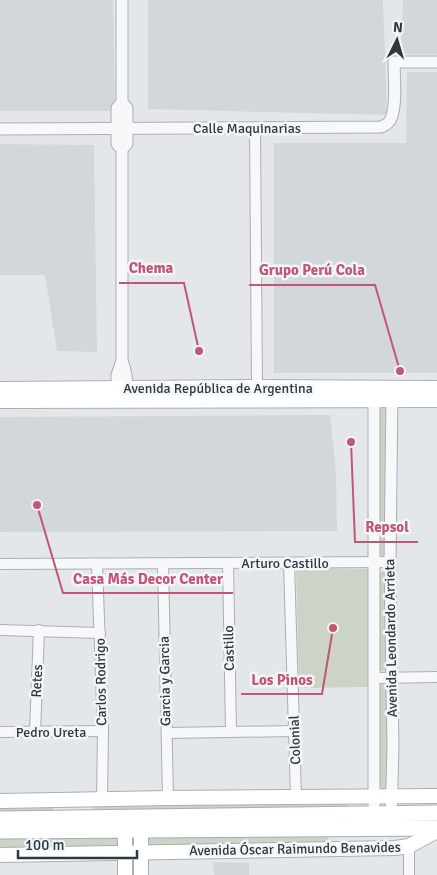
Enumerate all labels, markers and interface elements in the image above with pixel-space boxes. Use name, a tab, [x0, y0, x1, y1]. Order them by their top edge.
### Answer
north arrow	[372, 15, 422, 65]
text: N	[392, 19, 404, 36]
street label: Calle Maquinarias	[193, 120, 301, 137]
callout: Chema	[119, 253, 184, 283]
callout: Grupo Perú Cola	[249, 255, 375, 285]
text: Chema	[129, 259, 174, 277]
text: Grupo Perú Cola	[259, 261, 365, 279]
street label: Avenida República de Argentina	[123, 380, 313, 397]
callout: Repsol	[355, 512, 418, 542]
text: Repsol	[365, 518, 409, 536]
street label: Arturo Castillo	[241, 555, 329, 572]
street label: Avenida Leondardo Arrieta	[381, 559, 401, 717]
callout: Casa Más Decor Center	[63, 563, 233, 593]
text: Casa Más Decor Center	[73, 570, 223, 588]
street label: Castillo	[220, 625, 238, 671]
street label: Garcia y Garcia	[156, 636, 174, 726]
street label: Carlos Rodrigo	[92, 638, 110, 726]
street label: Retes	[28, 664, 46, 698]
callout: Los Pinos	[241, 664, 322, 694]
text: Los Pinos	[251, 671, 313, 689]
street label: Colonial	[286, 715, 304, 765]
street label: Pedro Ureta	[16, 724, 86, 741]
scale bar	[18, 828, 136, 860]
text: 100 m	[25, 836, 65, 854]
street label: Avenida Óscar Raimundo Benavides	[189, 839, 401, 859]

